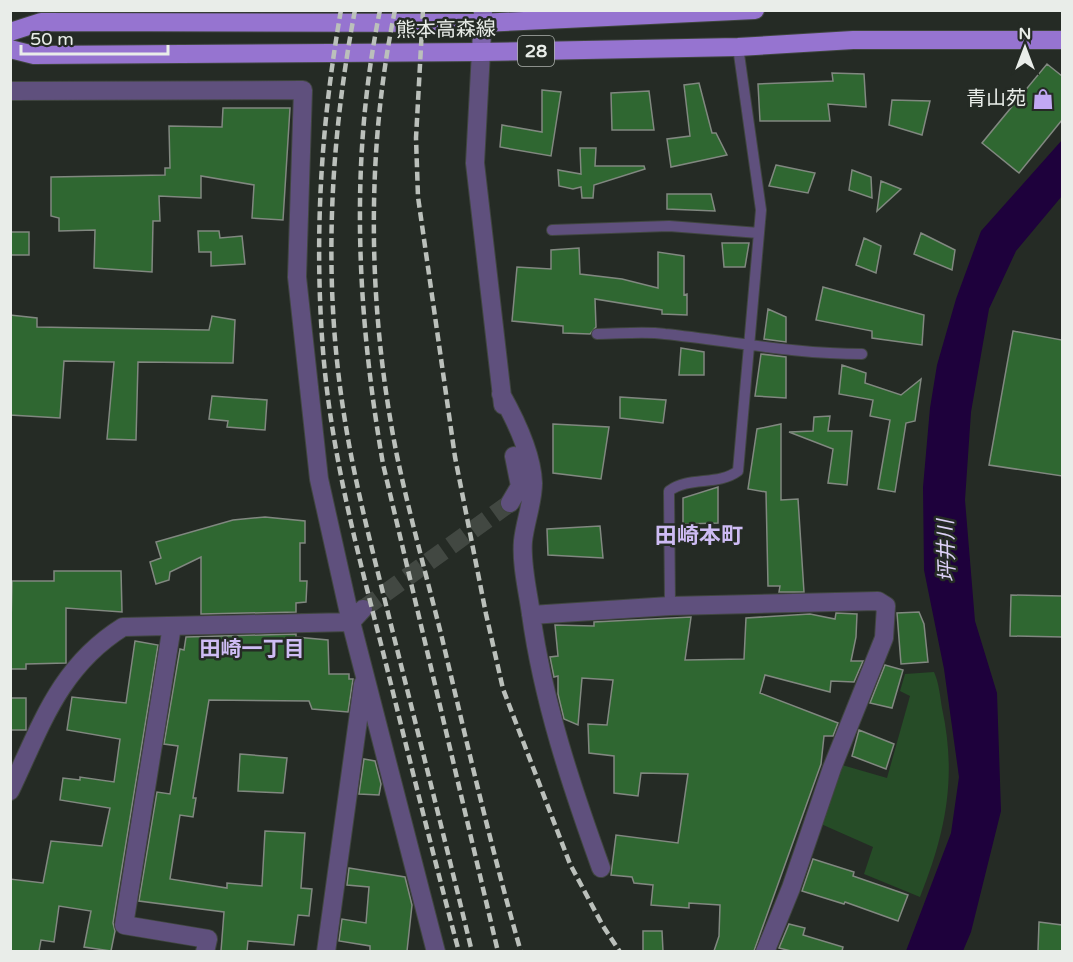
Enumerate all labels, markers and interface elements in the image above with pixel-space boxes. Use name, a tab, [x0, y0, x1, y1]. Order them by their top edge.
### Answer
street label: 熊本高森線	[396, 17, 496, 43]
scale bar	[21, 18, 168, 56]
north arrow	[995, 18, 1055, 78]
text: N	[1019, 24, 1031, 44]
text: 50 m	[30, 28, 74, 50]
road number: 28	[518, 36, 554, 66]
place label: 青山苑	[966, 87, 1026, 111]
shop icon: 青山苑	[1031, 87, 1055, 111]
water label: 坪井川	[933, 517, 961, 583]
district label: 田崎本町	[655, 523, 743, 549]
district label: 田崎一丁目	[200, 637, 305, 662]

